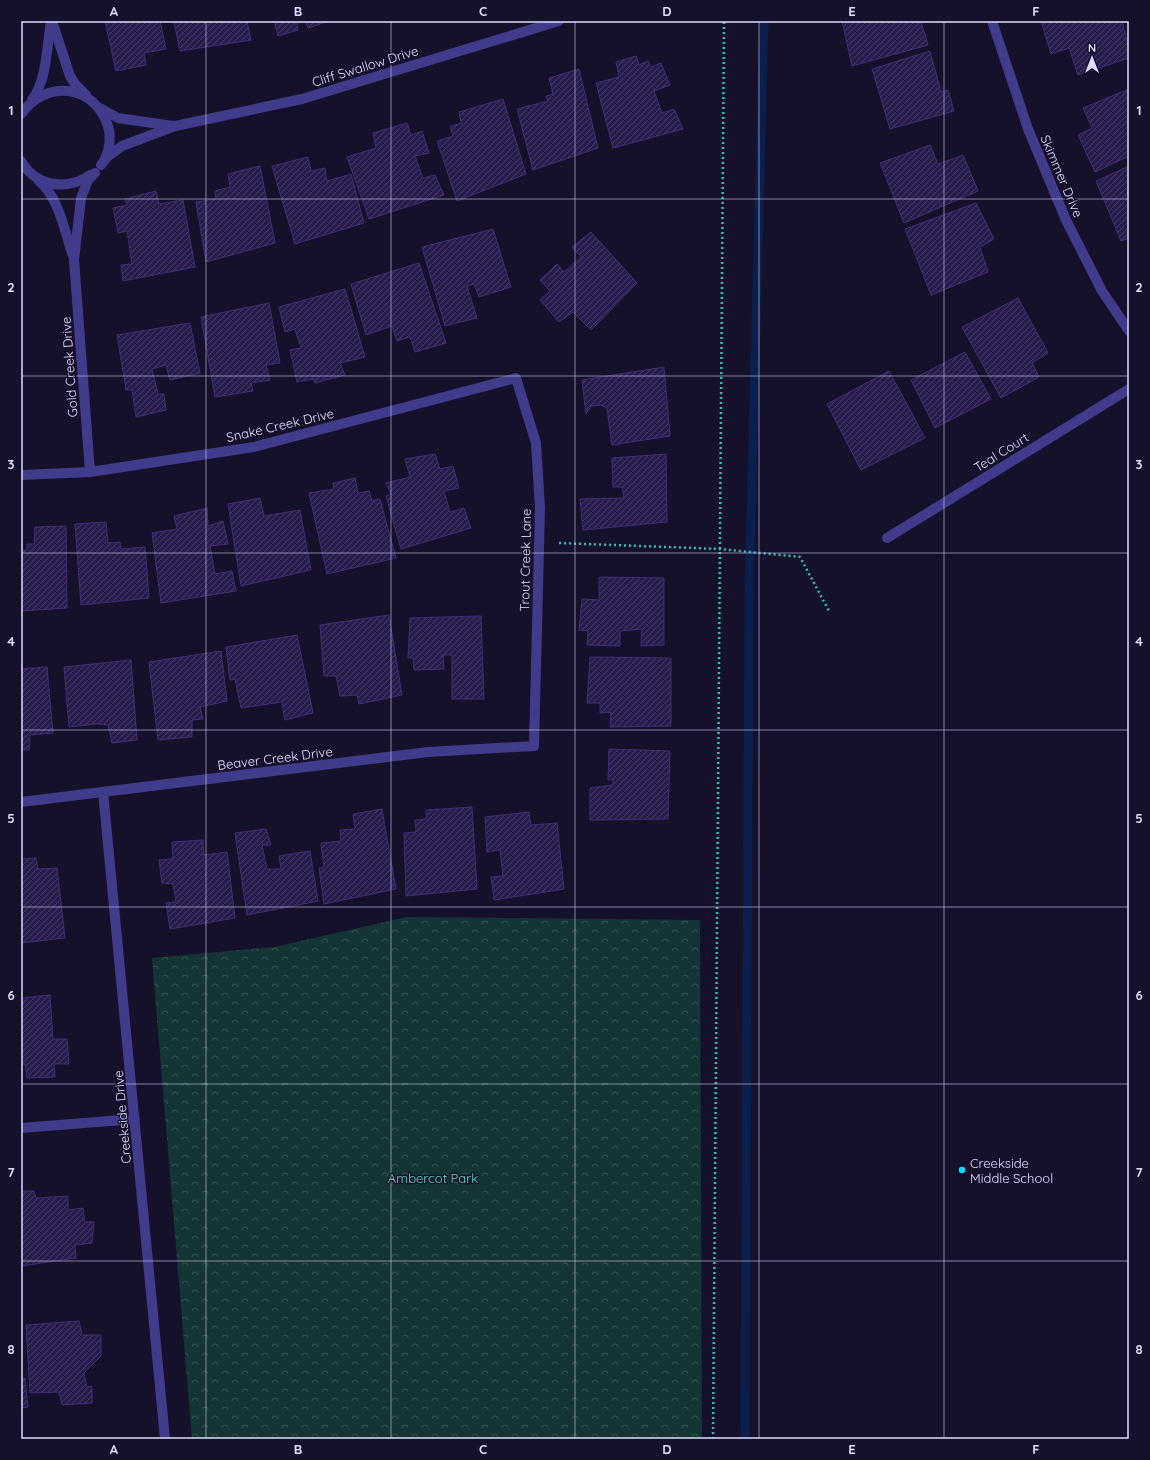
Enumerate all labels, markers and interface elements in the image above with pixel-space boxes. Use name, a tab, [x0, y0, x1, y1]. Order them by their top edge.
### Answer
text: A	[110, 3, 119, 19]
text: B	[294, 3, 302, 19]
text: C	[479, 3, 487, 19]
text: D	[662, 3, 672, 19]
text: E	[848, 3, 856, 19]
text: F	[1032, 3, 1040, 19]
north arrow	[1072, 38, 1112, 78]
text: N	[1088, 41, 1096, 55]
street label: Cliff Swallow Drive	[310, 42, 420, 90]
text: 1	[8, 102, 14, 118]
text: 1	[1136, 102, 1142, 118]
street label: Skimmer Drive	[1037, 132, 1087, 220]
text: 2	[7, 279, 15, 295]
text: 2	[1135, 279, 1143, 295]
street label: Gold Creek Drive	[58, 316, 80, 418]
street label: Snake Creek Drive	[225, 405, 335, 445]
street label: Teal Court	[971, 429, 1031, 475]
text: 3	[8, 456, 15, 472]
text: 3	[1136, 456, 1143, 472]
street label: Trout Creek Lane	[516, 508, 534, 612]
text: 4	[7, 633, 15, 649]
text: 4	[1135, 633, 1143, 649]
street label: Beaver Creek Drive	[216, 743, 334, 773]
text: 5	[7, 810, 15, 826]
text: 5	[1135, 810, 1143, 826]
text: 6	[7, 987, 15, 1003]
text: 6	[1135, 987, 1143, 1003]
street label: Creekside Drive	[110, 1070, 134, 1164]
place label: Creekside Middle School	[970, 1155, 1053, 1186]
text: 7	[7, 1164, 15, 1180]
text: 7	[1135, 1164, 1143, 1180]
marker: Creekside Middle School	[957, 1165, 967, 1175]
park label: Ambercot Park	[388, 1170, 478, 1186]
text: 8	[7, 1341, 15, 1357]
text: 8	[1135, 1341, 1143, 1357]
text: A	[110, 1441, 119, 1457]
text: B	[294, 1441, 302, 1457]
text: C	[479, 1441, 487, 1457]
text: D	[662, 1441, 672, 1457]
text: E	[848, 1441, 856, 1457]
text: F	[1032, 1441, 1040, 1457]

